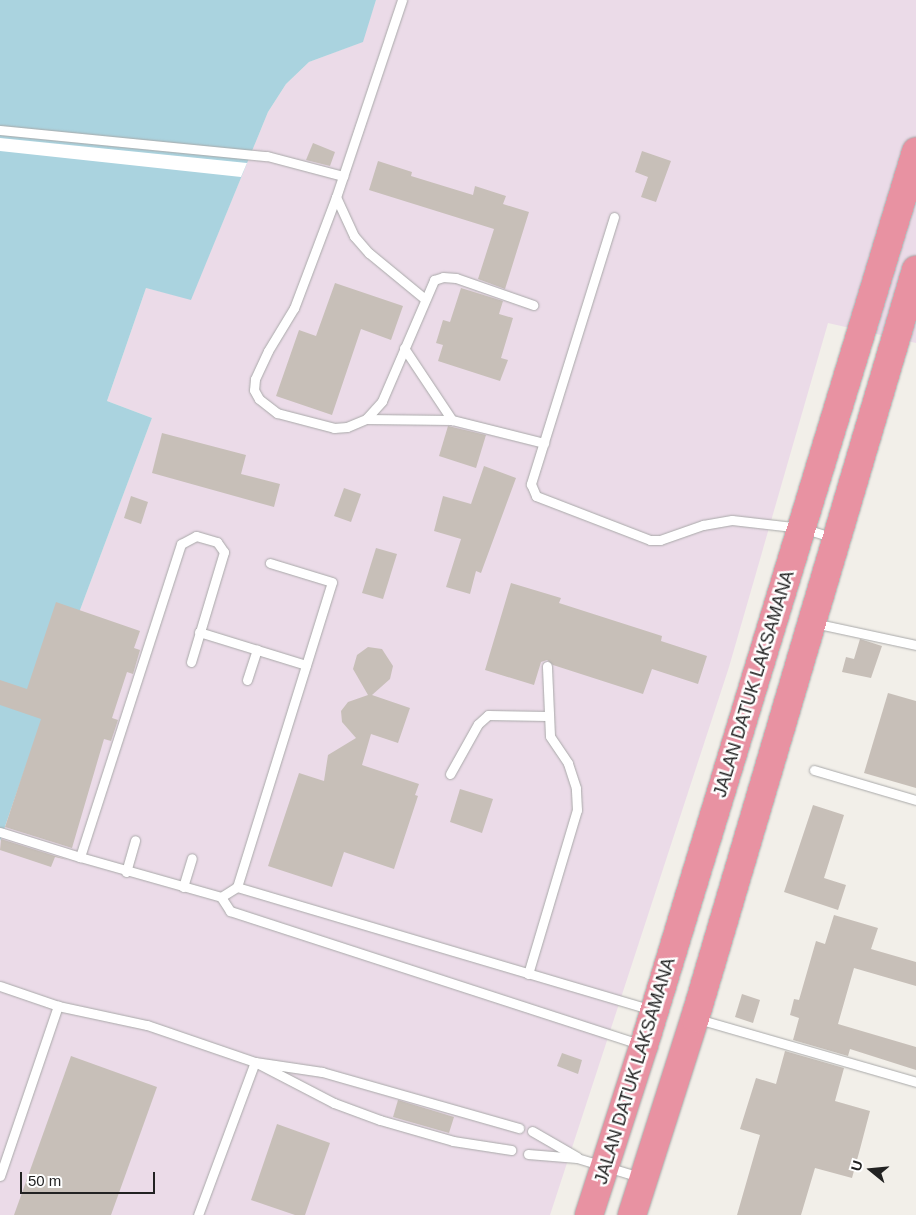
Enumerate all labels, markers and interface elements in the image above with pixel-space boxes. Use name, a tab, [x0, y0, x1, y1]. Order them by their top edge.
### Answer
street label: JALAN DATUK LAKSAMANA	[709, 568, 799, 800]
street label: JALAN DATUK LAKSAMANA	[590, 955, 680, 1187]
north arrow	[846, 1145, 896, 1195]
text: U	[848, 1158, 866, 1173]
scale bar	[22, 1162, 158, 1194]
text: 50 m	[28, 1172, 61, 1189]

